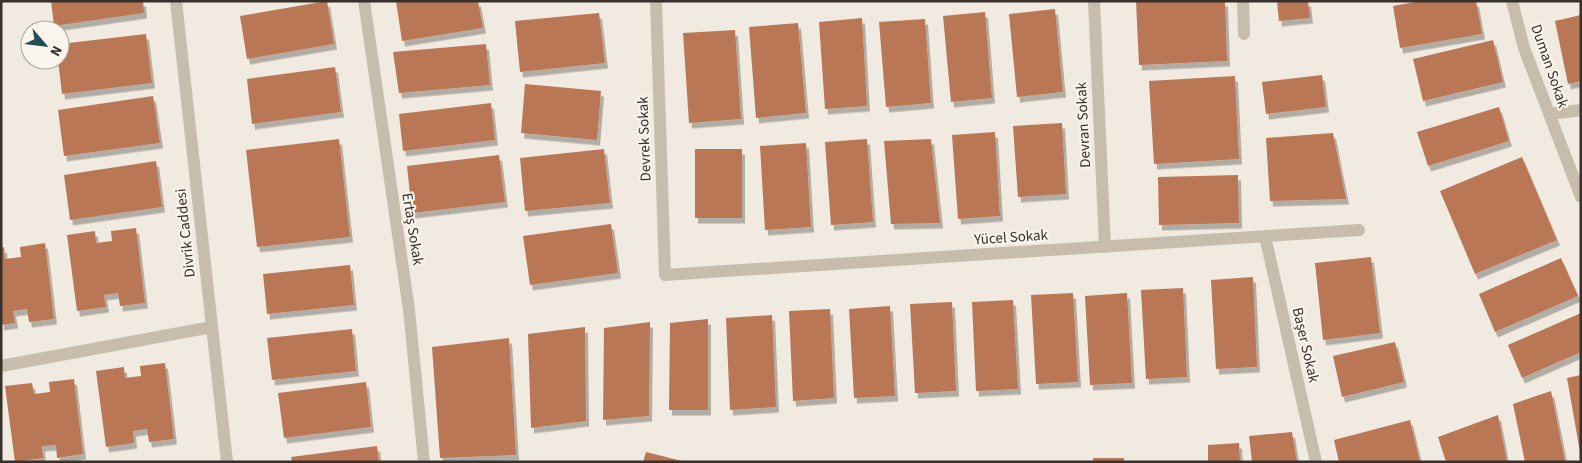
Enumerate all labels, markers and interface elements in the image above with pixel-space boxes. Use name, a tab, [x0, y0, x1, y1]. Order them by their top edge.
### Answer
north arrow	[20, 20, 70, 70]
street label: Duman Sokak	[1525, 22, 1574, 111]
text: N	[45, 42, 67, 59]
street label: Devran Sokak	[1071, 81, 1096, 168]
street label: Devrek Sokak	[633, 96, 656, 182]
street label: Divrik Caddesi	[170, 187, 201, 279]
street label: Ertaş Sokak	[396, 191, 429, 267]
street label: Yücel Sokak	[972, 224, 1049, 251]
street label: Başer Sokak	[1287, 305, 1325, 385]

